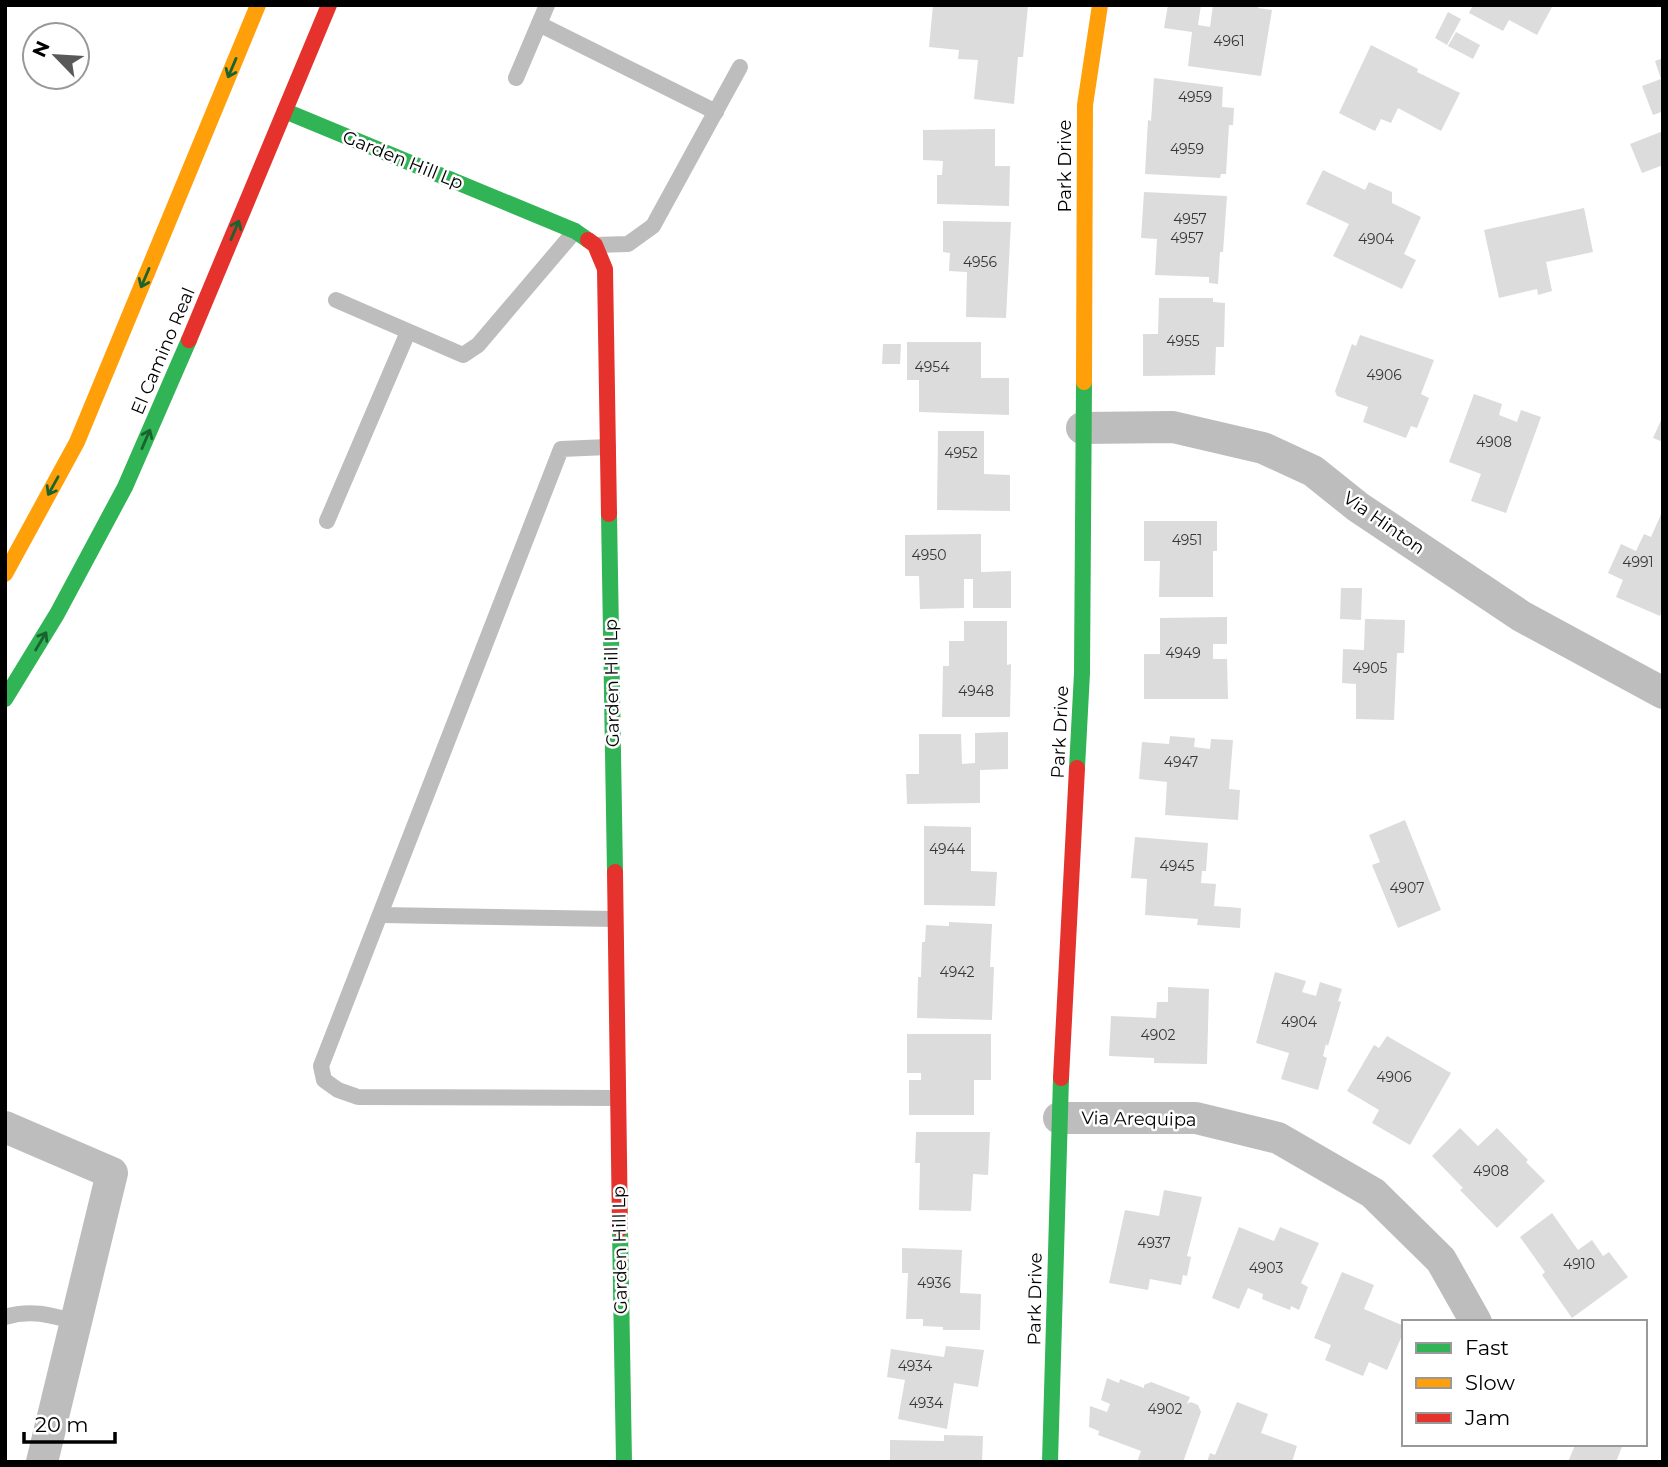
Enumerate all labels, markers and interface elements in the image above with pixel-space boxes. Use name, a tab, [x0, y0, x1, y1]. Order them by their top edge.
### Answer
north arrow	[21, 21, 91, 91]
house number: 4961	[1213, 32, 1245, 50]
text: N	[27, 37, 55, 61]
one-way arrow	[224, 57, 237, 79]
house number: 4959	[1178, 88, 1212, 106]
street label: Park Drive	[1054, 119, 1076, 212]
street label: Garden Hill Lp	[339, 126, 467, 194]
house number: 4959	[1170, 140, 1204, 158]
house number: 4957	[1173, 210, 1207, 228]
one-way arrow	[230, 220, 243, 241]
house number: 4957	[1170, 229, 1204, 247]
house number: 4904	[1358, 230, 1395, 248]
house number: 4956	[963, 253, 998, 271]
one-way arrow	[137, 267, 150, 289]
street label: El Camino Real	[126, 284, 200, 418]
house number: 4955	[1166, 332, 1200, 350]
house number: 4954	[915, 358, 950, 376]
house number: 4906	[1366, 366, 1402, 384]
one-way arrow	[140, 429, 153, 451]
house number: 4908	[1476, 433, 1512, 451]
house number: 4952	[944, 444, 978, 462]
one-way arrow	[46, 476, 60, 496]
street label: Via Hinton	[1339, 487, 1429, 559]
house number: 4951	[1172, 531, 1202, 549]
house number: 4950	[912, 546, 946, 564]
house number: 4991	[1622, 553, 1654, 571]
street label: Garden Hill Lp	[600, 619, 624, 747]
one-way arrow	[34, 631, 48, 651]
house number: 4949	[1165, 644, 1201, 662]
house number: 4905	[1353, 659, 1388, 677]
house number: 4948	[958, 682, 994, 700]
street label: Park Drive	[1047, 685, 1073, 779]
house number: 4947	[1164, 753, 1198, 771]
house number: 4944	[929, 840, 966, 858]
house number: 4945	[1160, 857, 1194, 875]
house number: 4907	[1389, 879, 1425, 897]
house number: 4942	[940, 963, 974, 981]
house number: 4904	[1281, 1013, 1318, 1031]
house number: 4902	[1141, 1026, 1175, 1044]
house number: 4906	[1376, 1068, 1412, 1086]
street label: Via Arequipa	[1081, 1107, 1197, 1131]
house number: 4908	[1473, 1162, 1509, 1180]
street label: Garden Hill Lp	[608, 1186, 632, 1314]
house number: 4937	[1137, 1234, 1171, 1252]
street label: Park Drive	[1023, 1252, 1047, 1346]
house number: 4910	[1563, 1255, 1595, 1273]
house number: 4903	[1249, 1259, 1283, 1277]
house number: 4936	[917, 1274, 951, 1292]
legend	[1402, 1320, 1647, 1446]
text: Fast	[1465, 1335, 1509, 1360]
house number: 4934	[898, 1357, 933, 1375]
text: Slow	[1465, 1370, 1515, 1395]
house number: 4934	[909, 1394, 944, 1412]
scale bar	[24, 1400, 116, 1444]
house number: 4902	[1148, 1400, 1182, 1418]
text: Jam	[1464, 1405, 1510, 1430]
text: 20 m	[35, 1412, 89, 1437]

